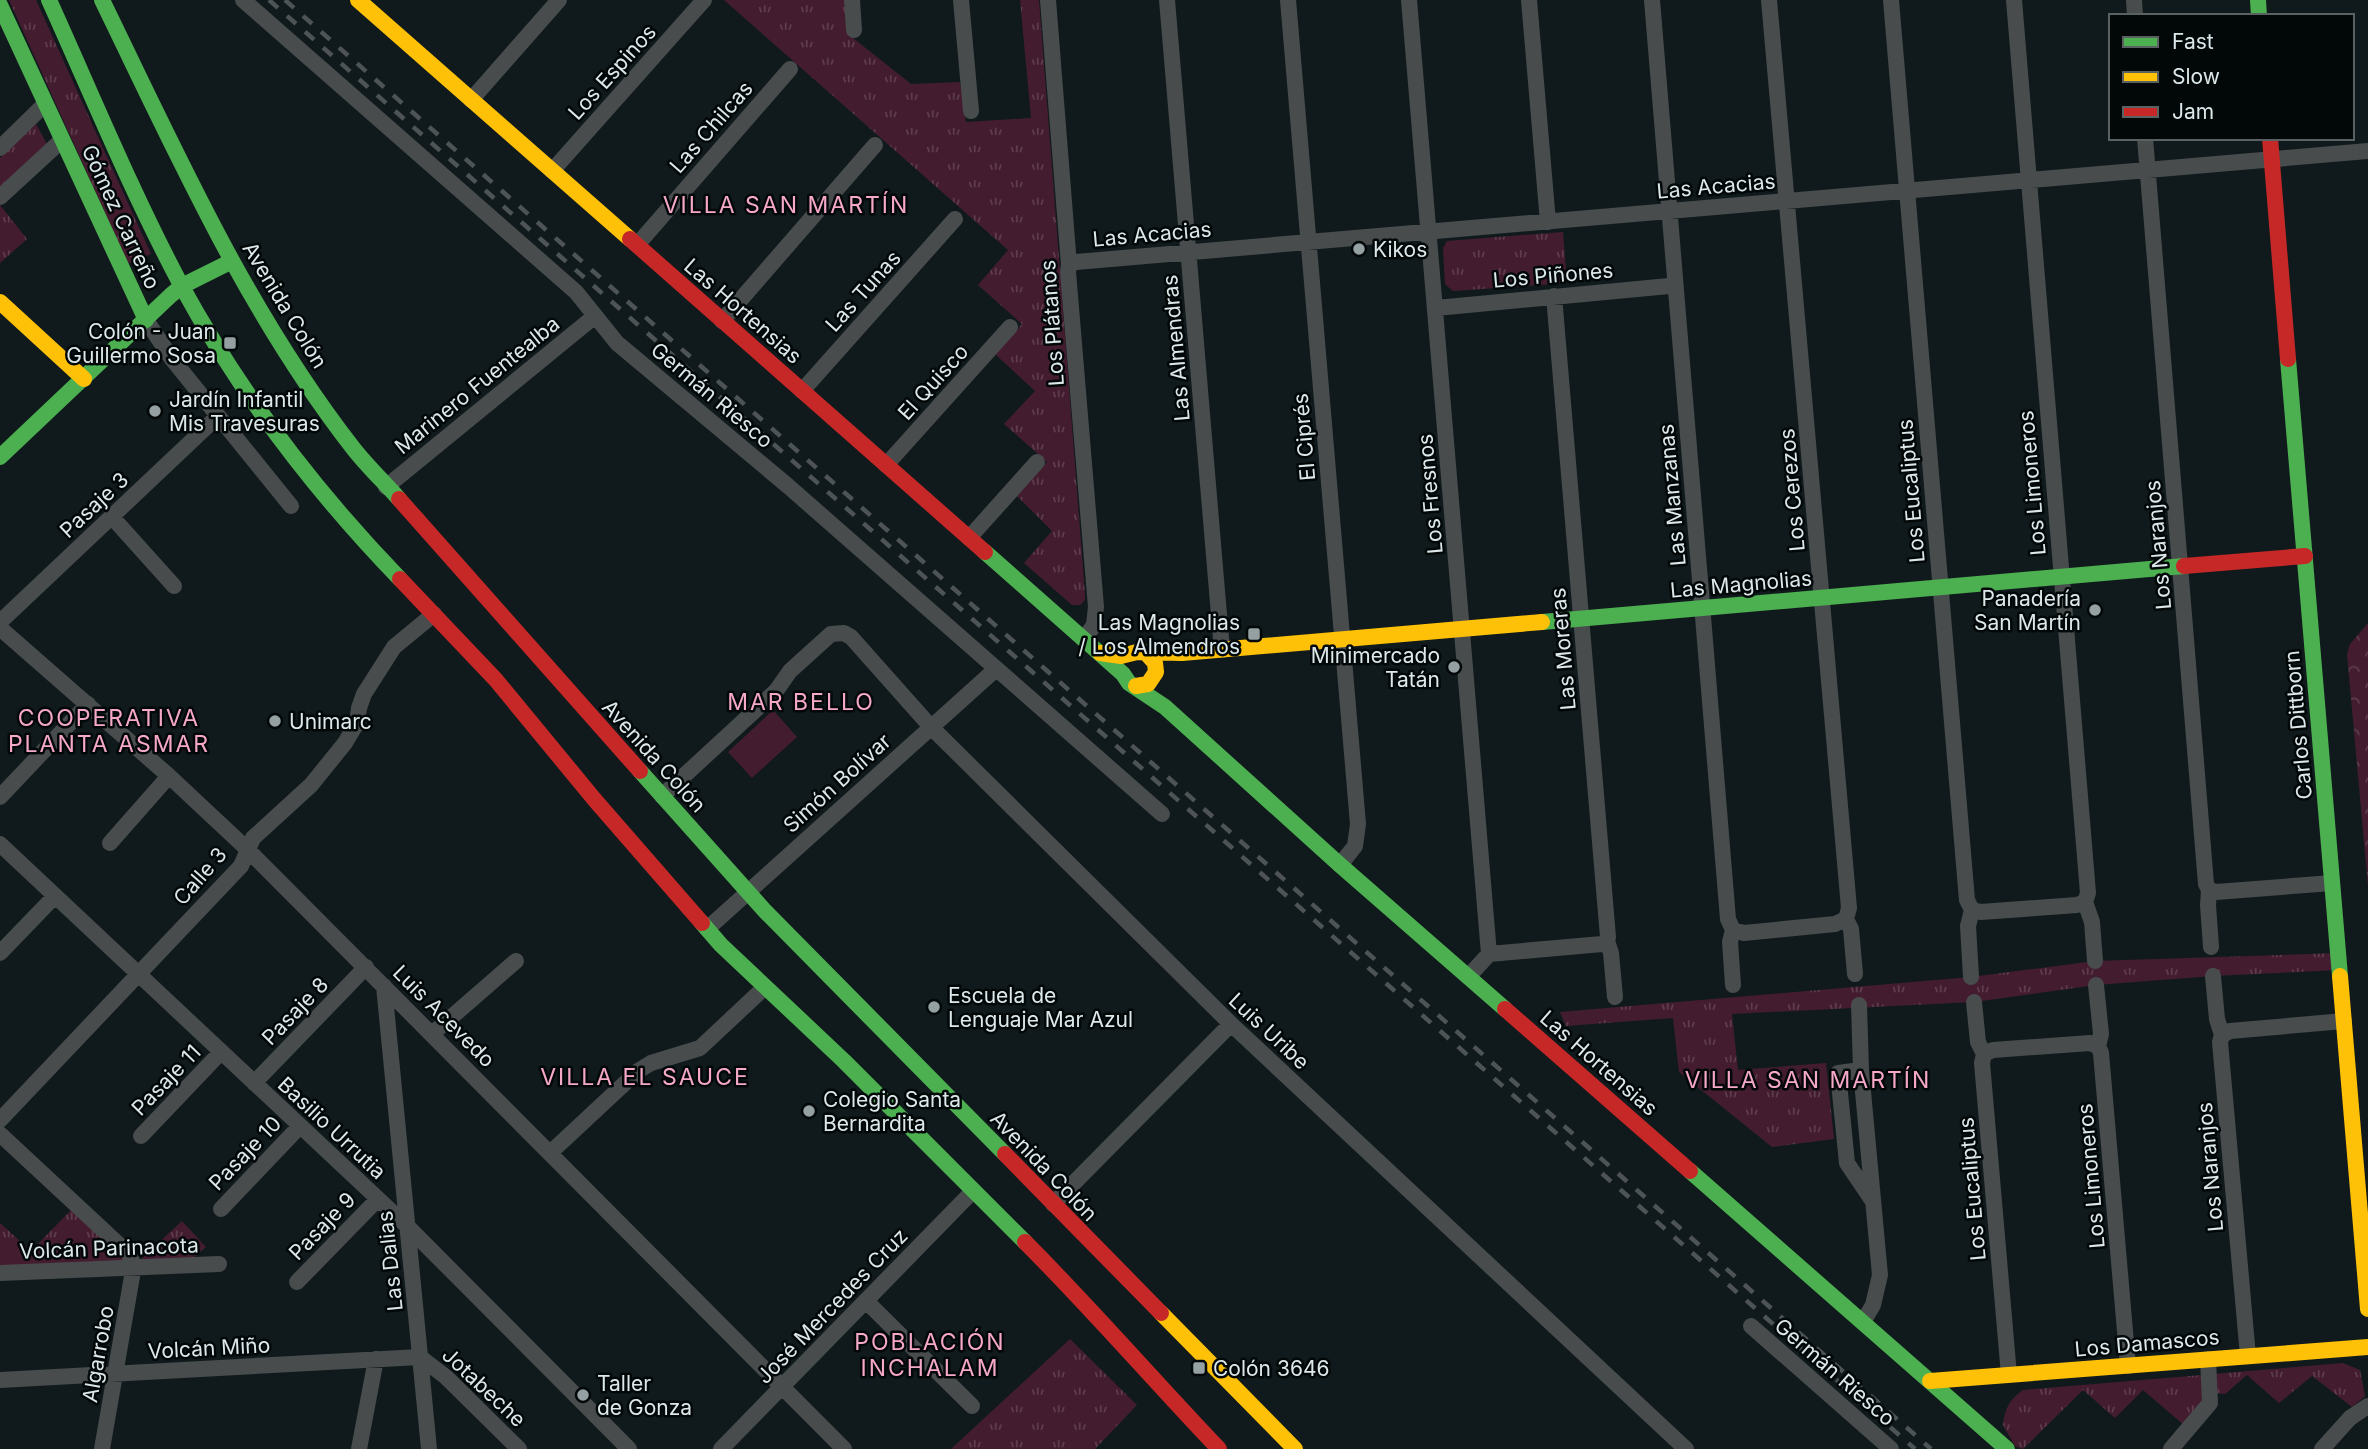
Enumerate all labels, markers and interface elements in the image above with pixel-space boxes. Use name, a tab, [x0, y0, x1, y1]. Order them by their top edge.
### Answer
legend	[2109, 14, 2354, 140]
street label: Los Espinos	[563, 19, 661, 125]
text: Fast	[2172, 29, 2214, 54]
text: Slow	[2172, 64, 2220, 89]
street label: Las Chilcas	[664, 76, 758, 178]
text: Jam	[2172, 99, 2214, 124]
street label: Gómez Carreño	[77, 141, 165, 293]
street label: Las Acacias	[1656, 168, 1776, 204]
district label: VILLA SAN MARTÍN	[663, 191, 909, 219]
street label: Las Acacias	[1092, 216, 1212, 252]
street label: Avenida Colón	[238, 237, 332, 373]
place label: Kikos	[1373, 237, 1427, 262]
marker: Kikos	[1351, 241, 1367, 257]
street label: Las Tunas	[820, 245, 906, 337]
street label: Las Hortensias	[679, 253, 807, 369]
street label: Los Piñones	[1492, 257, 1614, 293]
street label: Los Plátanos	[1035, 259, 1069, 387]
street label: Las Almendras	[1157, 274, 1195, 422]
street label: Marinero Fuentealba	[390, 311, 564, 459]
place label: Colón - Juan Guillermo Sosa	[66, 319, 216, 368]
marker: Colón - Juan Guillermo Sosa	[222, 335, 238, 351]
street label: Germán Riesco	[646, 337, 778, 453]
street label: El Quisco	[893, 339, 973, 425]
place label: Jardín Infantil Mis Travesuras	[169, 387, 320, 436]
street label: El Ciprés	[1288, 392, 1320, 482]
marker: Jardín Infantil Mis Travesuras	[147, 403, 163, 419]
street label: Los Limoneros	[2013, 410, 2051, 556]
street label: Los Eucaliptus	[1892, 418, 1930, 564]
street label: Las Manzanas	[1653, 423, 1691, 567]
street label: Los Cerezos	[1774, 427, 1810, 553]
street label: Los Fresnos	[1412, 433, 1448, 555]
street label: Pasaje 3	[55, 467, 133, 543]
street label: Los Naranjos	[2140, 479, 2176, 611]
street label: Las Magnolias	[1669, 565, 1813, 603]
place label: Panadería San Martín	[1974, 586, 2081, 635]
street label: Las Moreras	[1545, 587, 1581, 711]
marker: Panadería San Martín	[2087, 602, 2103, 618]
place label: Las Magnolias / Los Almendros	[1078, 610, 1240, 659]
marker: Las Magnolias / Los Almendros	[1246, 626, 1262, 642]
place label: Minimercado Tatán	[1311, 643, 1440, 692]
street label: Carlos Dittborn	[2279, 649, 2317, 801]
marker: Minimercado Tatán	[1446, 659, 1462, 675]
district label: MAR BELLO	[727, 688, 875, 716]
street label: Avenida Colón	[597, 695, 711, 817]
district label: COOPERATIVA PLANTA ASMAR	[8, 704, 210, 758]
place label: Unimarc	[289, 709, 372, 734]
marker: Unimarc	[267, 713, 283, 729]
street label: Simón Bolívar	[778, 728, 896, 838]
street label: Calle 3	[168, 842, 232, 910]
street label: Luis Acevedo	[388, 960, 500, 1072]
street label: Pasaje 8	[257, 972, 333, 1050]
place label: Escuela de Lenguaje Mar Azul	[948, 983, 1133, 1032]
street label: Luis Uribe	[1224, 988, 1314, 1074]
marker: Escuela de Lenguaje Mar Azul	[926, 999, 942, 1015]
street label: Las Hortensias	[1535, 1005, 1663, 1121]
street label: Pasaje 11	[126, 1040, 206, 1120]
district label: VILLA EL SAUCE	[540, 1063, 750, 1091]
district label: VILLA SAN MARTÍN	[1685, 1066, 1931, 1094]
street label: Basilio Urrutia	[273, 1072, 391, 1184]
place label: Colegio Santa Bernardita	[823, 1087, 961, 1136]
street label: Los Naranjos	[2192, 1101, 2228, 1233]
marker: Colegio Santa Bernardita	[801, 1103, 817, 1119]
street label: Los Limoneros	[2072, 1103, 2110, 1249]
street label: Avenida Colón	[985, 1106, 1103, 1226]
street label: Pasaje 10	[204, 1111, 286, 1195]
street label: Los Eucaliptus	[1953, 1116, 1991, 1262]
street label: Pasaje 9	[284, 1187, 360, 1265]
street label: Las Dalias	[372, 1210, 408, 1312]
street label: José Mercedes Cruz	[751, 1223, 913, 1389]
street label: Volcán Parinacota	[19, 1232, 199, 1264]
street label: Algarrobo	[77, 1304, 119, 1404]
street label: Germán Riesco	[1770, 1313, 1900, 1431]
street label: Los Damascos	[2074, 1324, 2220, 1362]
district label: POBLACIÓN INCHALAM	[854, 1328, 1006, 1382]
street label: Volcán Miño	[147, 1332, 271, 1364]
street label: Jotabeche	[437, 1342, 531, 1432]
place label: Colón 3646	[1213, 1356, 1330, 1381]
marker: Colón 3646	[1191, 1360, 1207, 1376]
place label: Taller de Gonza	[597, 1371, 692, 1420]
marker: Taller de Gonza	[575, 1387, 591, 1403]

